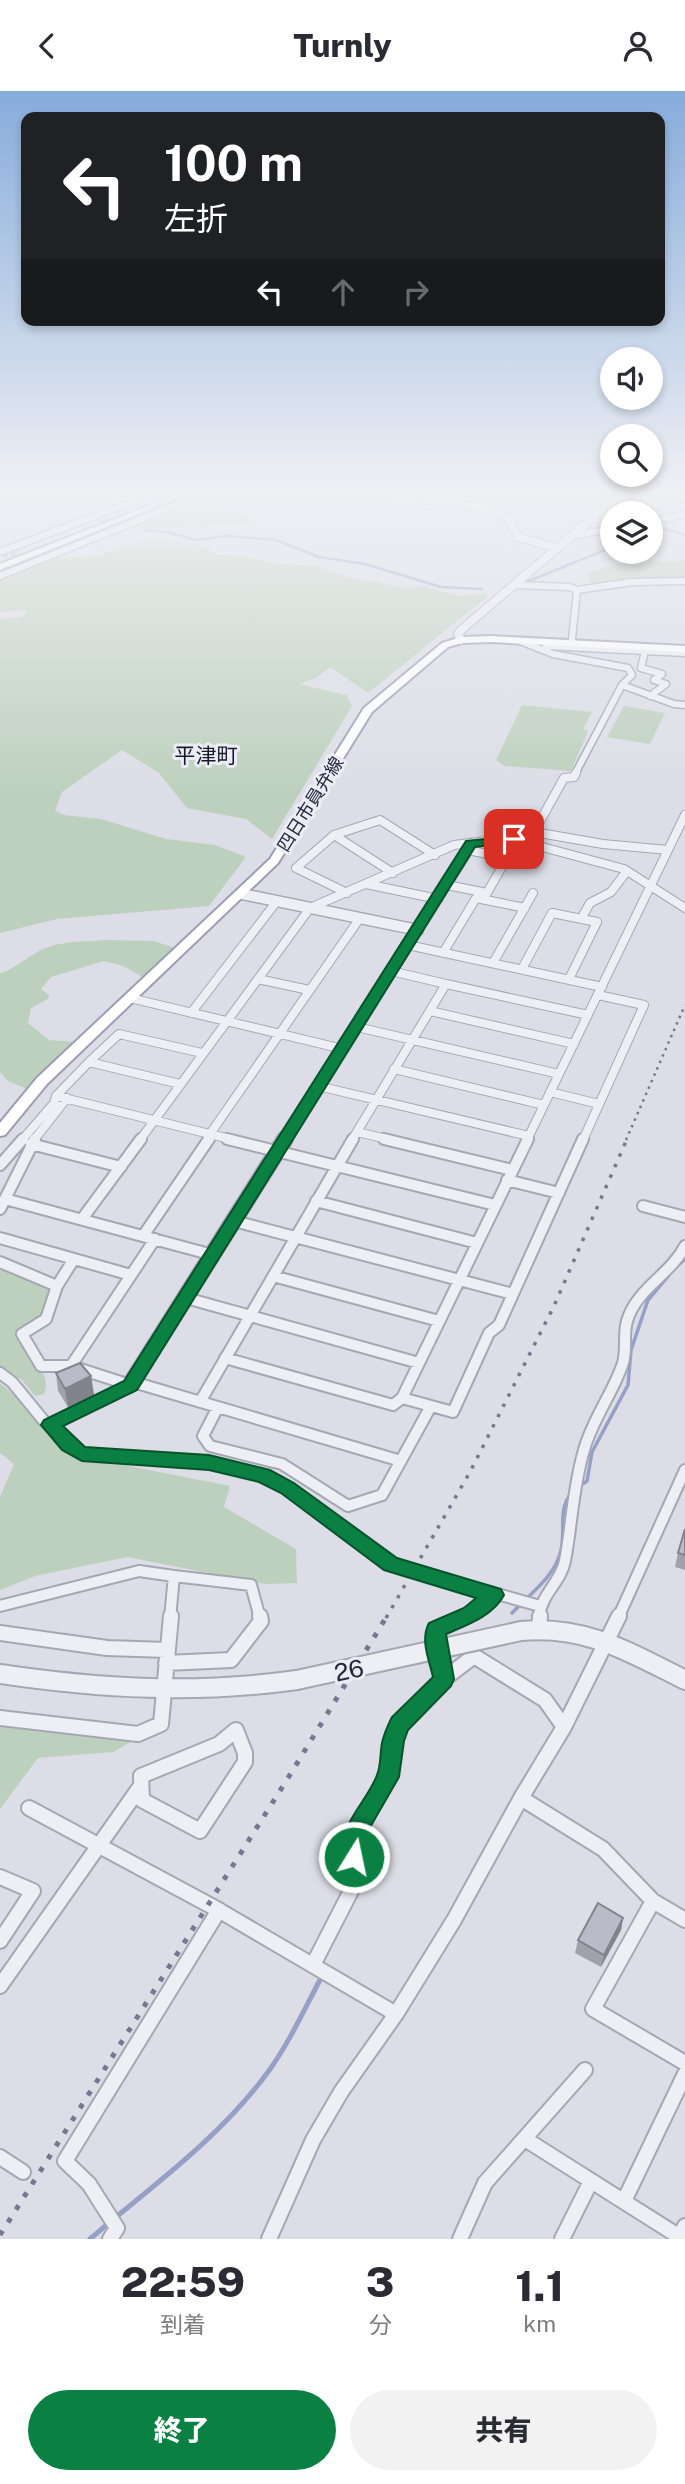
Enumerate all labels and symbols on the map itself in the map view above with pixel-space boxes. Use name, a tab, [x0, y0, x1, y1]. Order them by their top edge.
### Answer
district label: 平津町	[175, 743, 238, 768]
street label: 四日市員弁線	[272, 753, 348, 855]
pin	[484, 809, 544, 869]
street label: 26	[332, 1653, 366, 1687]
position arrow	[317, 1820, 391, 1894]

